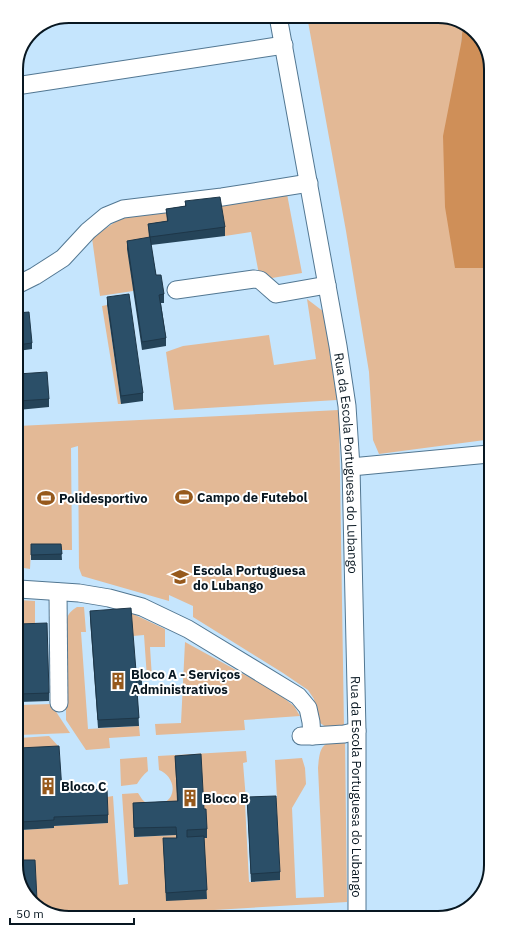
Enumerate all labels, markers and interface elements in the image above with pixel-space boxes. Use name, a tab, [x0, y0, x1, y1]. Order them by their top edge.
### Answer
street label: Rua da Escola Portuguesa do Lubango	[330, 351, 361, 574]
sports icon: Campo de Futebol	[174, 487, 194, 507]
sports icon: Polidesportivo	[36, 488, 56, 508]
place label: Campo de Futebol	[197, 489, 308, 506]
place label: Polidesportivo	[59, 490, 147, 507]
place label: Escola Portuguesa do Lubango	[193, 562, 306, 594]
school or university icon: Escola Portuguesa do Lubango	[170, 567, 190, 587]
place label: Bloco A - Serviços Administrativos	[131, 666, 241, 698]
building icon: Bloco A - Serviços Administrativos	[108, 671, 128, 691]
street label: Rua da Escola Portuguesa do Lubango	[347, 676, 365, 898]
building icon: Bloco C	[38, 776, 58, 796]
place label: Bloco C	[61, 778, 107, 795]
building icon: Bloco B	[180, 788, 200, 808]
place label: Bloco B	[203, 790, 249, 807]
scale bar	[10, 900, 134, 926]
text: 50 m	[16, 906, 44, 921]

